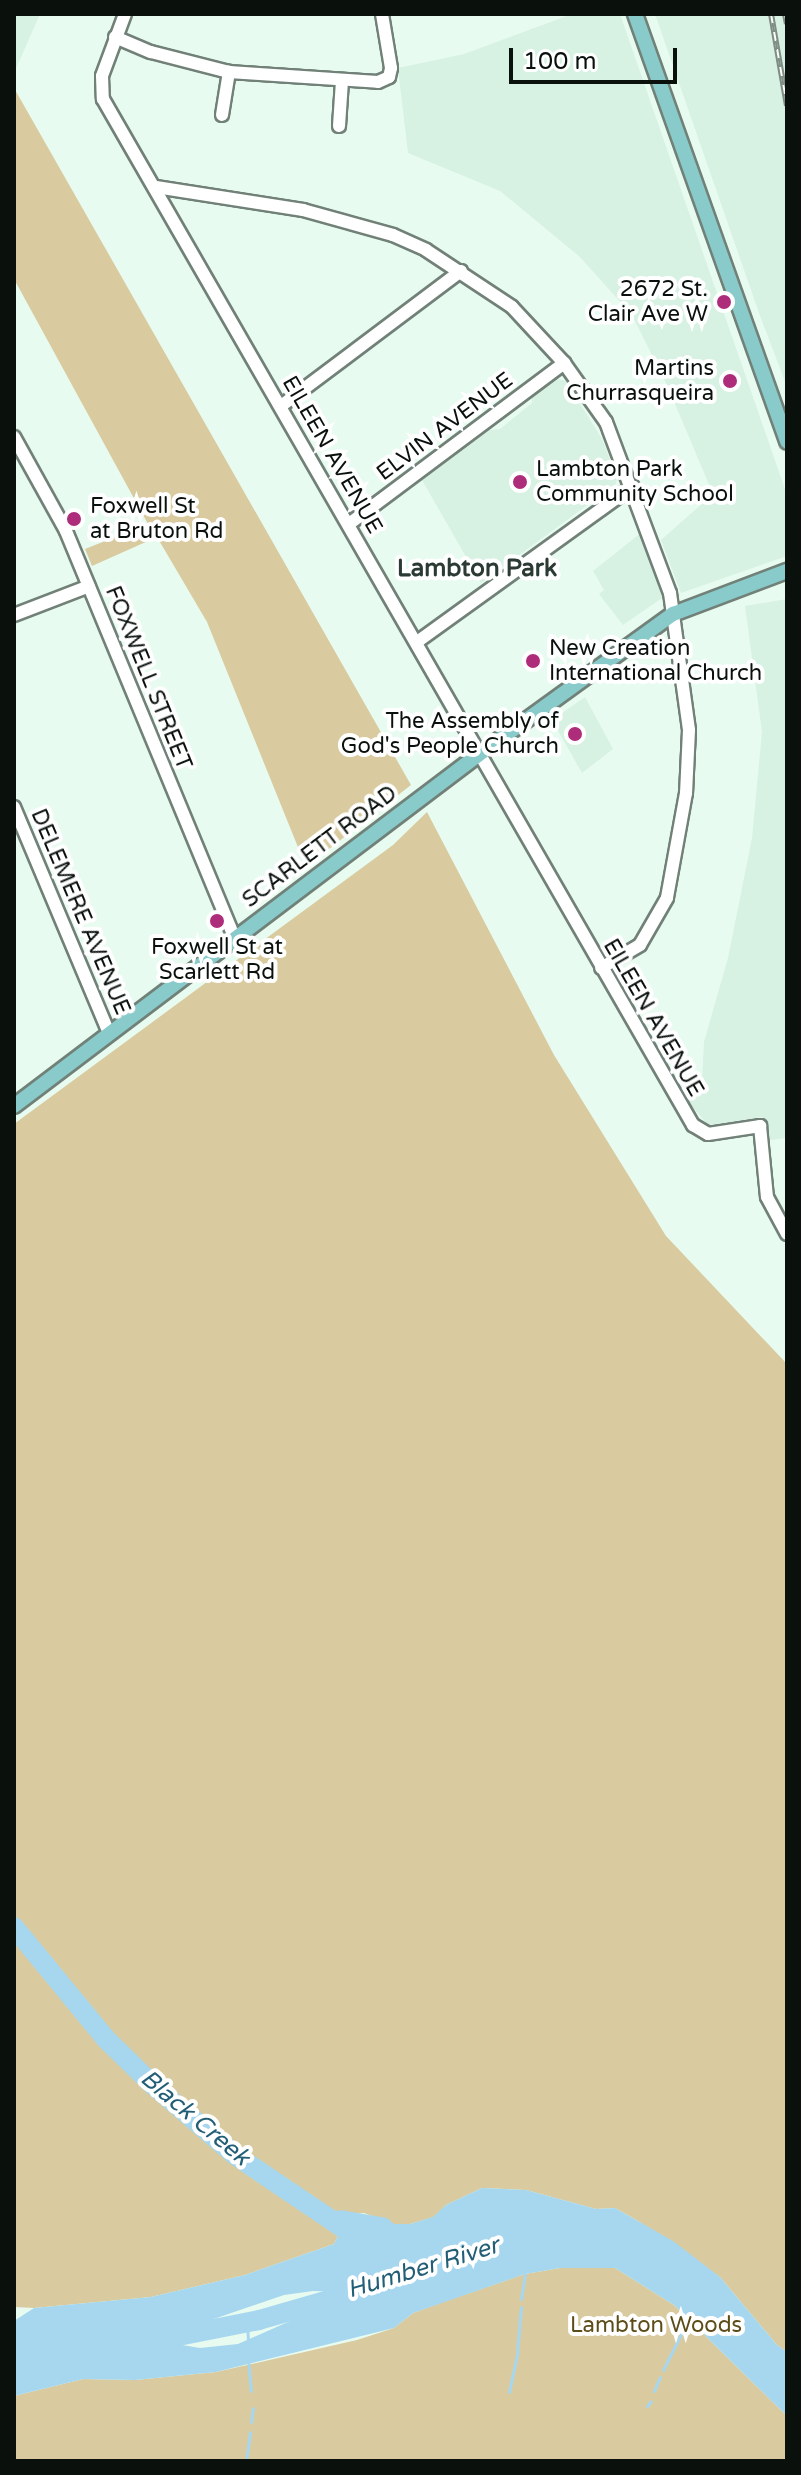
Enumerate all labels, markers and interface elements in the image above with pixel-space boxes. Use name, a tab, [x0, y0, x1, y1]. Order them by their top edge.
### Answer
scale bar	[513, 32, 681, 82]
text: 100 m	[523, 47, 597, 76]
place label: 2672 St. Clair Ave W	[588, 276, 708, 328]
marker: 2672 St. Clair Ave W	[715, 293, 733, 311]
place label: Martins Churrasqueira	[566, 355, 714, 406]
street label: ELVIN AVENUE	[372, 367, 518, 487]
street label: EILEEN AVENUE	[276, 372, 388, 538]
marker: Martins Churrasqueira	[721, 372, 739, 390]
place label: Lambton Park Community School	[536, 456, 734, 508]
marker: Lambton Park Community School	[511, 473, 529, 491]
place label: Foxwell St at Bruton Rd	[90, 493, 223, 544]
marker: Foxwell St at Bruton Rd	[65, 510, 83, 528]
district label: Lambton Park	[397, 555, 557, 583]
street label: FOXWELL STREET	[99, 582, 197, 774]
place label: New Creation International Church	[549, 635, 762, 686]
marker: New Creation International Church	[524, 652, 542, 670]
place label: The Assembly of God's People Church	[341, 708, 559, 760]
marker: The Assembly of God's People Church	[566, 725, 584, 743]
street label: SCARLETT ROAD	[238, 780, 402, 914]
street label: DELEMERE AVENUE	[25, 805, 135, 1019]
marker: Foxwell St at Scarlett Rd	[208, 912, 226, 930]
place label: Foxwell St at Scarlett Rd	[151, 934, 283, 986]
street label: EILEEN AVENUE	[597, 935, 709, 1101]
water label: Black Creek	[135, 2064, 255, 2172]
water label: Humber River	[344, 2231, 502, 2305]
park label: Lambton Woods	[570, 2313, 742, 2339]

